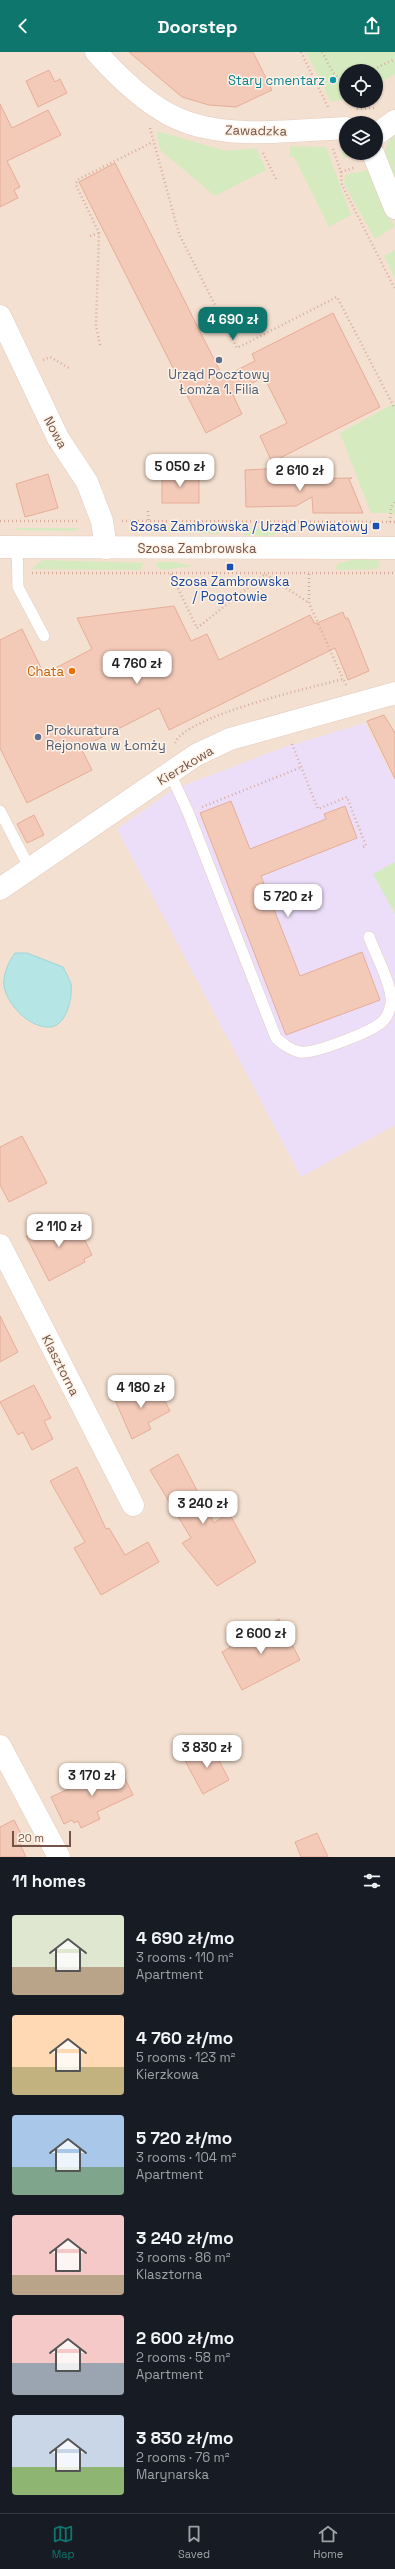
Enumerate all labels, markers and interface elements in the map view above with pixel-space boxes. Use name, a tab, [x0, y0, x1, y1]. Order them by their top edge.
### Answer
icon: back	[12, 15, 34, 37]
text: Doorstep	[158, 15, 237, 38]
icon: share	[361, 15, 383, 37]
map controls	[339, 64, 383, 160]
button: locate	[339, 64, 383, 108]
place label: Stary cmentarz	[228, 72, 325, 89]
marker: Stary cmentarz	[328, 75, 338, 85]
button: layers	[339, 116, 383, 160]
street label: Zawadzka	[225, 121, 288, 140]
pin: 4 690 zł	[192, 307, 274, 341]
text: 4 690 zł	[207, 311, 259, 328]
marker: Urząd Pocztowy Łomża 1. Filia	[214, 355, 224, 365]
place label: Urząd Pocztowy Łomża 1. Filia	[168, 366, 270, 398]
street label: Nowa	[40, 413, 71, 452]
pin: 5 050 zł	[139, 454, 221, 488]
text: 5 050 zł	[154, 458, 206, 475]
pin: 2 610 zł	[259, 458, 341, 492]
text: 2 610 zł	[276, 462, 324, 479]
place label: Szosa Zambrowska / Urząd Powiatowy	[130, 518, 368, 535]
marker: Szosa Zambrowska / Urząd Powiatowy	[371, 521, 381, 531]
street label: Szosa Zambrowska	[138, 540, 257, 557]
marker: Szosa Zambrowska / Pogotowie	[225, 562, 235, 572]
place label: Szosa Zambrowska / Pogotowie	[171, 573, 290, 605]
pin: 4 760 zł	[96, 651, 178, 685]
text: 4 760 zł	[112, 655, 162, 672]
place label: Chata	[27, 663, 65, 680]
marker: Chata	[67, 666, 77, 676]
place label: Prokuratura Rejonowa w Łomży	[46, 722, 166, 754]
marker: Prokuratura Rejonowa w Łomży	[33, 732, 43, 742]
street label: Kierzkowa	[154, 742, 217, 789]
pin: 5 720 zł	[247, 884, 329, 918]
text: 5 720 zł	[263, 888, 313, 905]
pin: 2 110 zł	[18, 1214, 100, 1248]
text: 2 110 zł	[36, 1218, 82, 1235]
street label: Klasztorna	[38, 1332, 83, 1399]
pin: 4 180 zł	[100, 1375, 182, 1409]
text: 4 180 zł	[116, 1379, 166, 1396]
pin: 3 240 zł	[162, 1491, 244, 1525]
text: 3 240 zł	[178, 1495, 228, 1512]
pin: 2 600 zł	[220, 1621, 302, 1655]
text: 2 600 zł	[235, 1625, 287, 1642]
pin: 3 830 zł	[166, 1735, 248, 1769]
text: 3 830 zł	[182, 1739, 232, 1756]
pin: 3 170 zł	[51, 1763, 133, 1797]
text: 3 170 zł	[68, 1767, 116, 1784]
scale bar	[12, 1829, 71, 1848]
text: 20 m	[18, 1831, 44, 1845]
text: 11 homes	[12, 1870, 86, 1892]
icon: filters	[361, 1870, 383, 1892]
text: 4 690 zł/mo	[136, 1927, 234, 1949]
icon: home	[44, 1931, 92, 1979]
text: 3 rooms · 110 m²	[136, 1949, 234, 1966]
text: Apartment	[136, 1966, 204, 1983]
text: 4 760 zł/mo	[136, 2027, 233, 2049]
icon: home	[44, 2031, 92, 2079]
text: 5 rooms · 123 m²	[136, 2049, 235, 2066]
text: Kierzkowa	[136, 2066, 199, 2083]
text: 5 720 zł/mo	[136, 2127, 232, 2149]
icon: home	[44, 2131, 92, 2179]
text: 3 rooms · 104 m²	[136, 2149, 236, 2166]
text: Apartment	[136, 2166, 204, 2183]
text: 3 240 zł/mo	[136, 2227, 234, 2249]
icon: home	[44, 2231, 92, 2279]
text: 3 rooms · 86 m²	[136, 2249, 230, 2266]
text: Klasztorna	[136, 2266, 202, 2283]
text: 2 600 zł/mo	[136, 2327, 234, 2349]
icon: home	[44, 2331, 92, 2379]
text: 2 rooms · 58 m²	[136, 2349, 230, 2366]
text: Apartment	[136, 2366, 204, 2383]
text: 3 830 zł/mo	[136, 2427, 233, 2449]
icon: home	[44, 2431, 92, 2479]
text: 2 rooms · 76 m²	[136, 2449, 230, 2466]
text: Marynarska	[136, 2466, 209, 2483]
tab: Map	[52, 2523, 75, 2561]
tab: Saved	[178, 2523, 210, 2561]
tab: Home	[313, 2523, 343, 2561]

